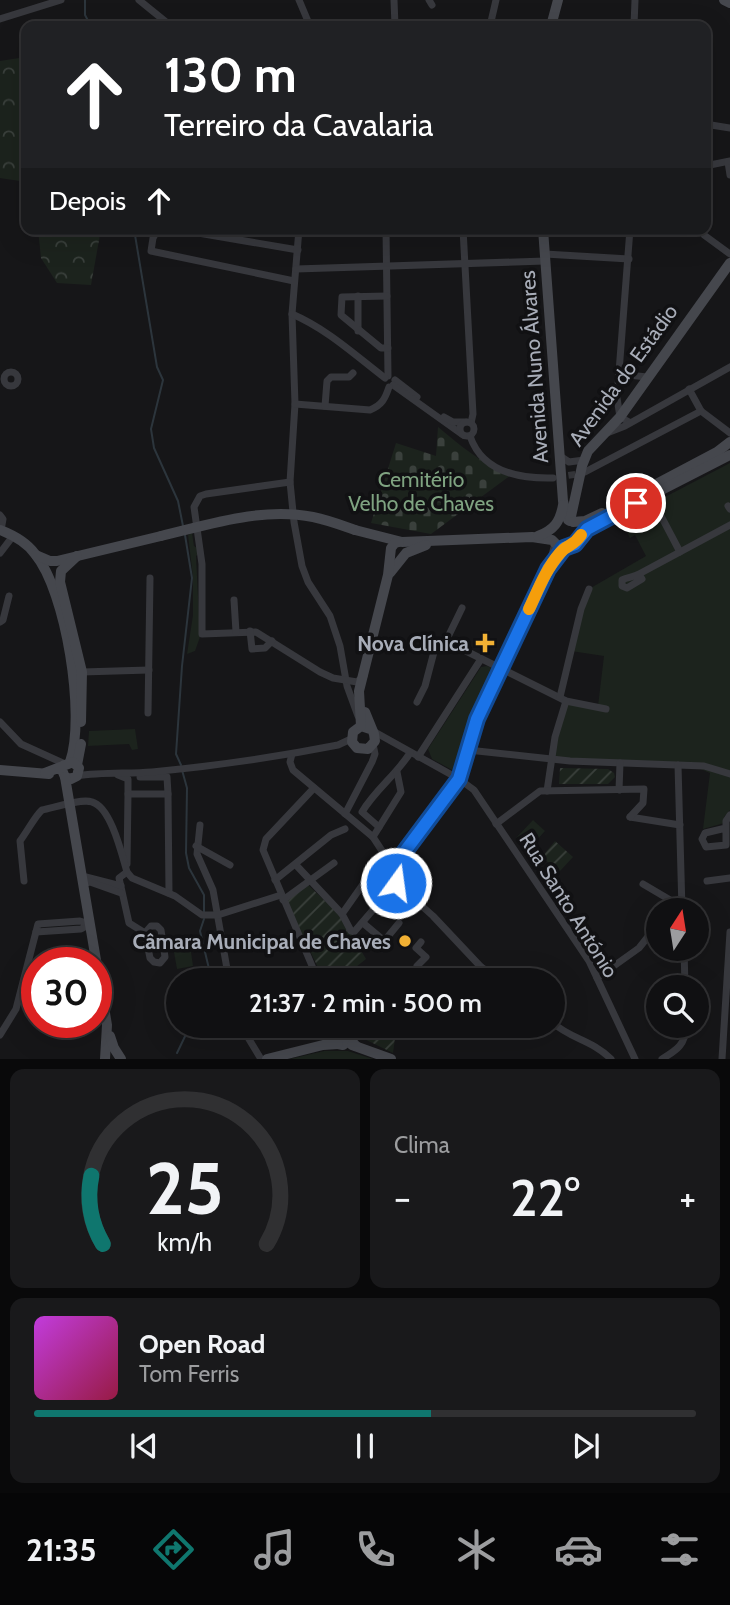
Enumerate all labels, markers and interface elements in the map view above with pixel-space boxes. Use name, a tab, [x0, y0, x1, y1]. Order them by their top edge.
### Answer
text: 130 m	[164, 45, 297, 104]
icon: ahead	[49, 49, 140, 140]
text: Terreiro da Cavalaria	[164, 105, 433, 144]
icon: ahead	[140, 182, 178, 220]
text: Depois	[49, 185, 126, 217]
street label: Avenida Nuno Álvares	[515, 270, 553, 464]
street label: Avenida do Estádio	[563, 299, 683, 451]
park label: Cemitério Velho de Chaves	[348, 467, 494, 516]
pin	[606, 473, 666, 533]
icon: arrive	[617, 484, 655, 522]
place label: Nova Clínica	[357, 631, 470, 656]
marker: Nova Clínica	[475, 633, 495, 653]
street label: Rua Santo António	[514, 828, 624, 982]
position arrow	[359, 846, 433, 920]
north arrow	[646, 898, 709, 961]
map controls	[646, 898, 709, 1038]
place label: Câmara Municipal de Chaves	[132, 929, 391, 954]
marker: Câmara Municipal de Chaves	[397, 933, 413, 949]
speed limit sign: 30	[21, 947, 112, 1038]
button: search	[646, 975, 709, 1038]
text: 21:37 · 2 min · 500 m	[249, 987, 482, 1019]
text: Clima	[394, 1131, 450, 1159]
text: 25	[146, 1145, 224, 1233]
text: 22°	[510, 1166, 580, 1229]
text: −	[394, 1174, 411, 1221]
text: +	[679, 1174, 696, 1221]
text: km/h	[158, 1227, 212, 1257]
text: Open Road	[139, 1328, 265, 1360]
text: Tom Ferris	[139, 1360, 239, 1388]
icon: previous	[125, 1427, 163, 1465]
icon: pause	[346, 1427, 384, 1465]
icon: next	[567, 1427, 605, 1465]
icon: directions	[149, 1525, 198, 1574]
icon: music	[250, 1525, 299, 1574]
icon: phone	[351, 1525, 400, 1574]
icon: climate	[452, 1525, 501, 1574]
icon: car	[554, 1525, 603, 1574]
icon: filters	[655, 1525, 704, 1574]
text: 21:35	[26, 1530, 96, 1569]

